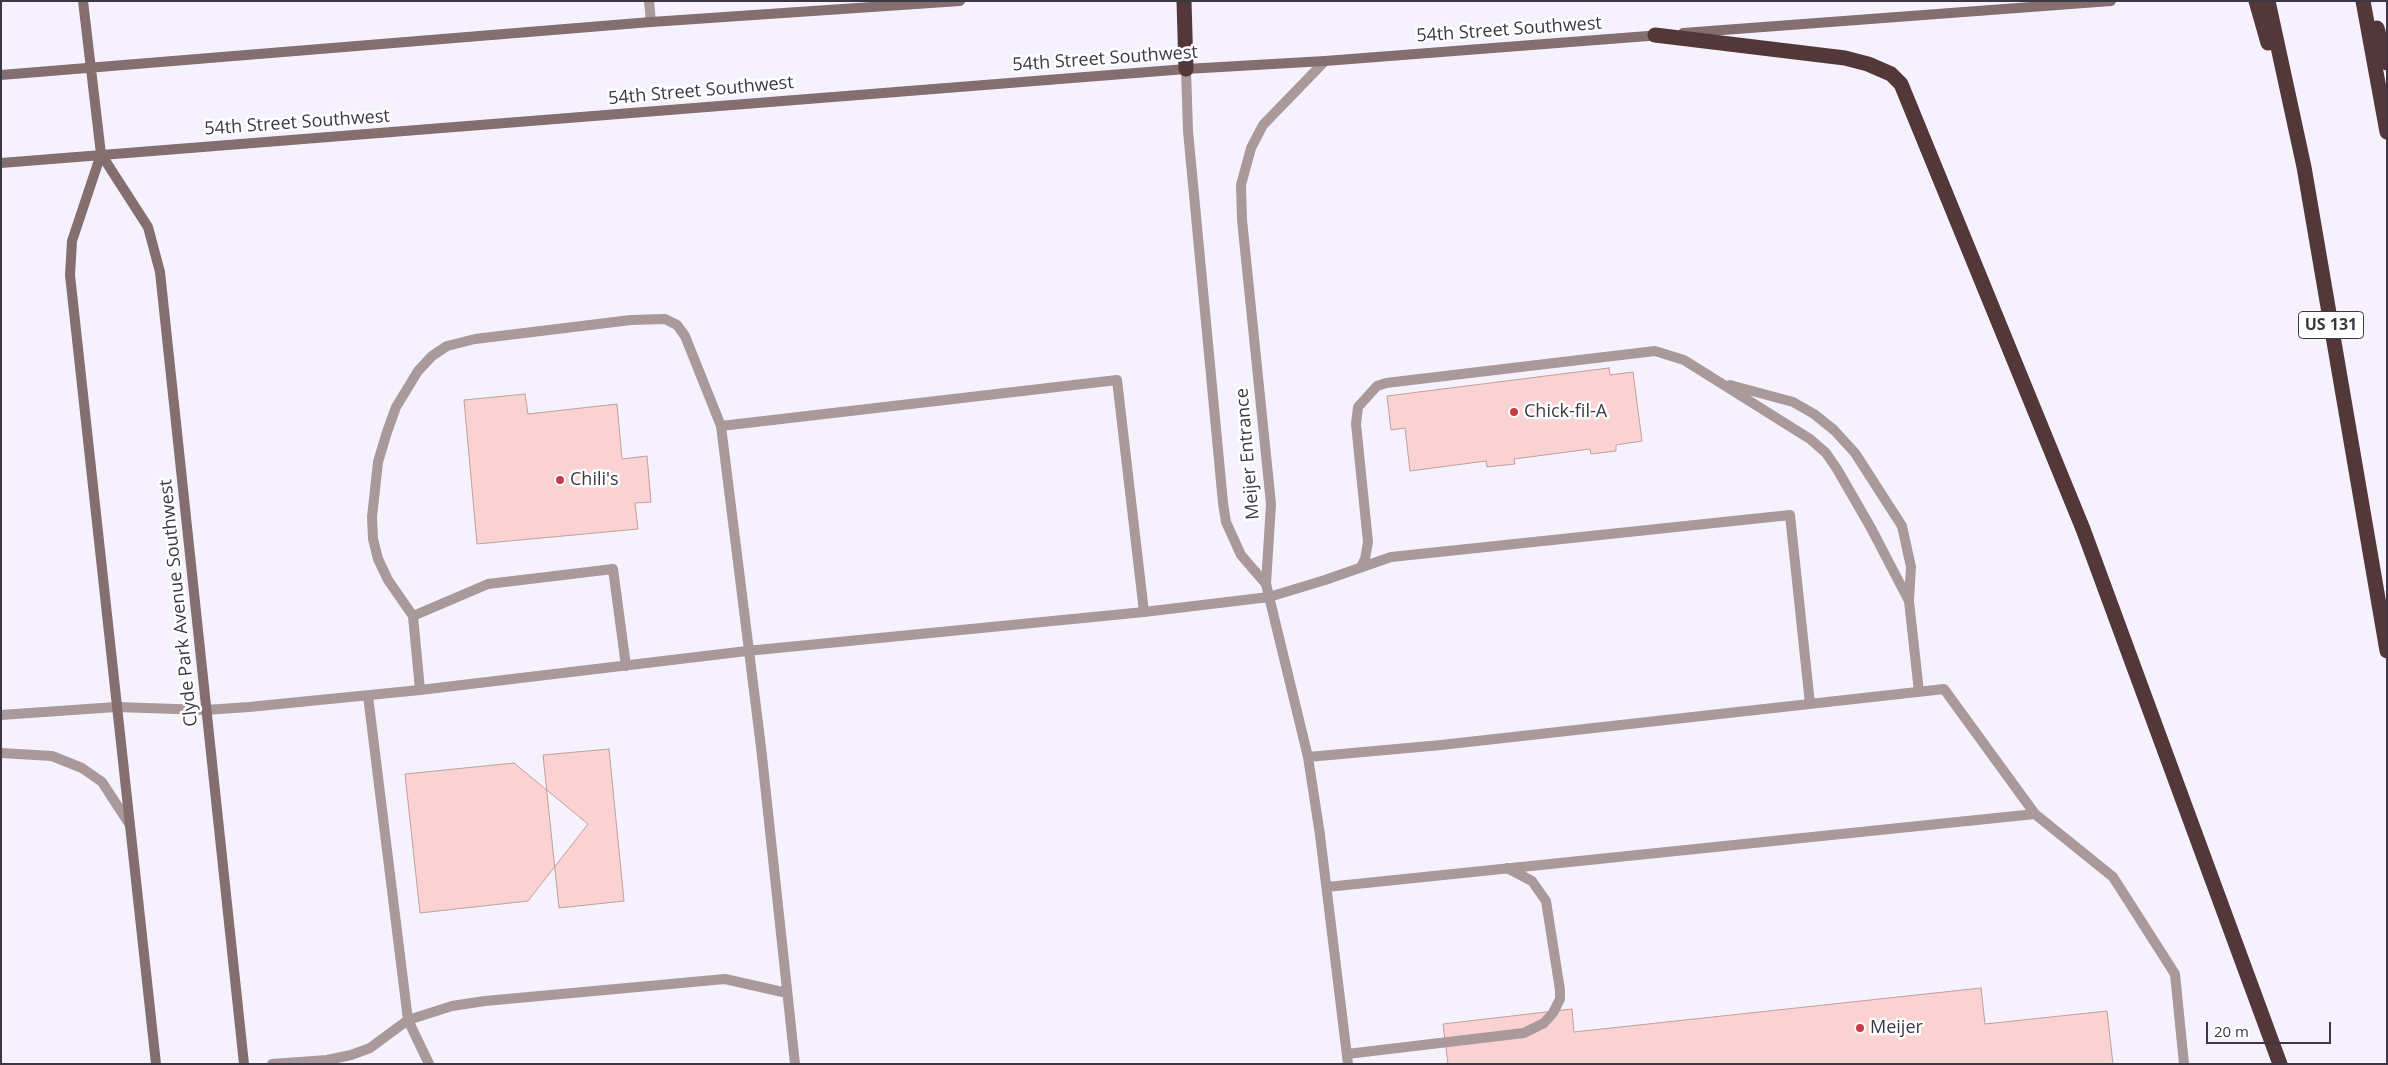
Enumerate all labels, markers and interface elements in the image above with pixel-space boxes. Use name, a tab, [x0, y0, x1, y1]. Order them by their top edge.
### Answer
street label: 54th Street Southwest	[1416, 13, 1602, 47]
street label: 54th Street Southwest	[1012, 42, 1198, 76]
street label: 54th Street Southwest	[607, 72, 795, 110]
street label: 54th Street Southwest	[204, 106, 390, 140]
road number: US 131	[2298, 312, 2364, 338]
street label: Meijer Entrance	[1231, 387, 1265, 521]
place label: Chick-fil-A	[1524, 401, 1607, 423]
marker: Chick-fil-A	[1508, 406, 1520, 418]
place label: Chili's	[570, 469, 619, 491]
marker: Chili's	[554, 474, 566, 486]
street label: Clyde Park Avenue Southwest	[155, 478, 203, 728]
scale bar	[2208, 1012, 2333, 1044]
place label: Meijer	[1870, 1017, 1923, 1039]
text: 20 m	[2214, 1021, 2249, 1041]
marker: Meijer	[1854, 1022, 1866, 1034]

